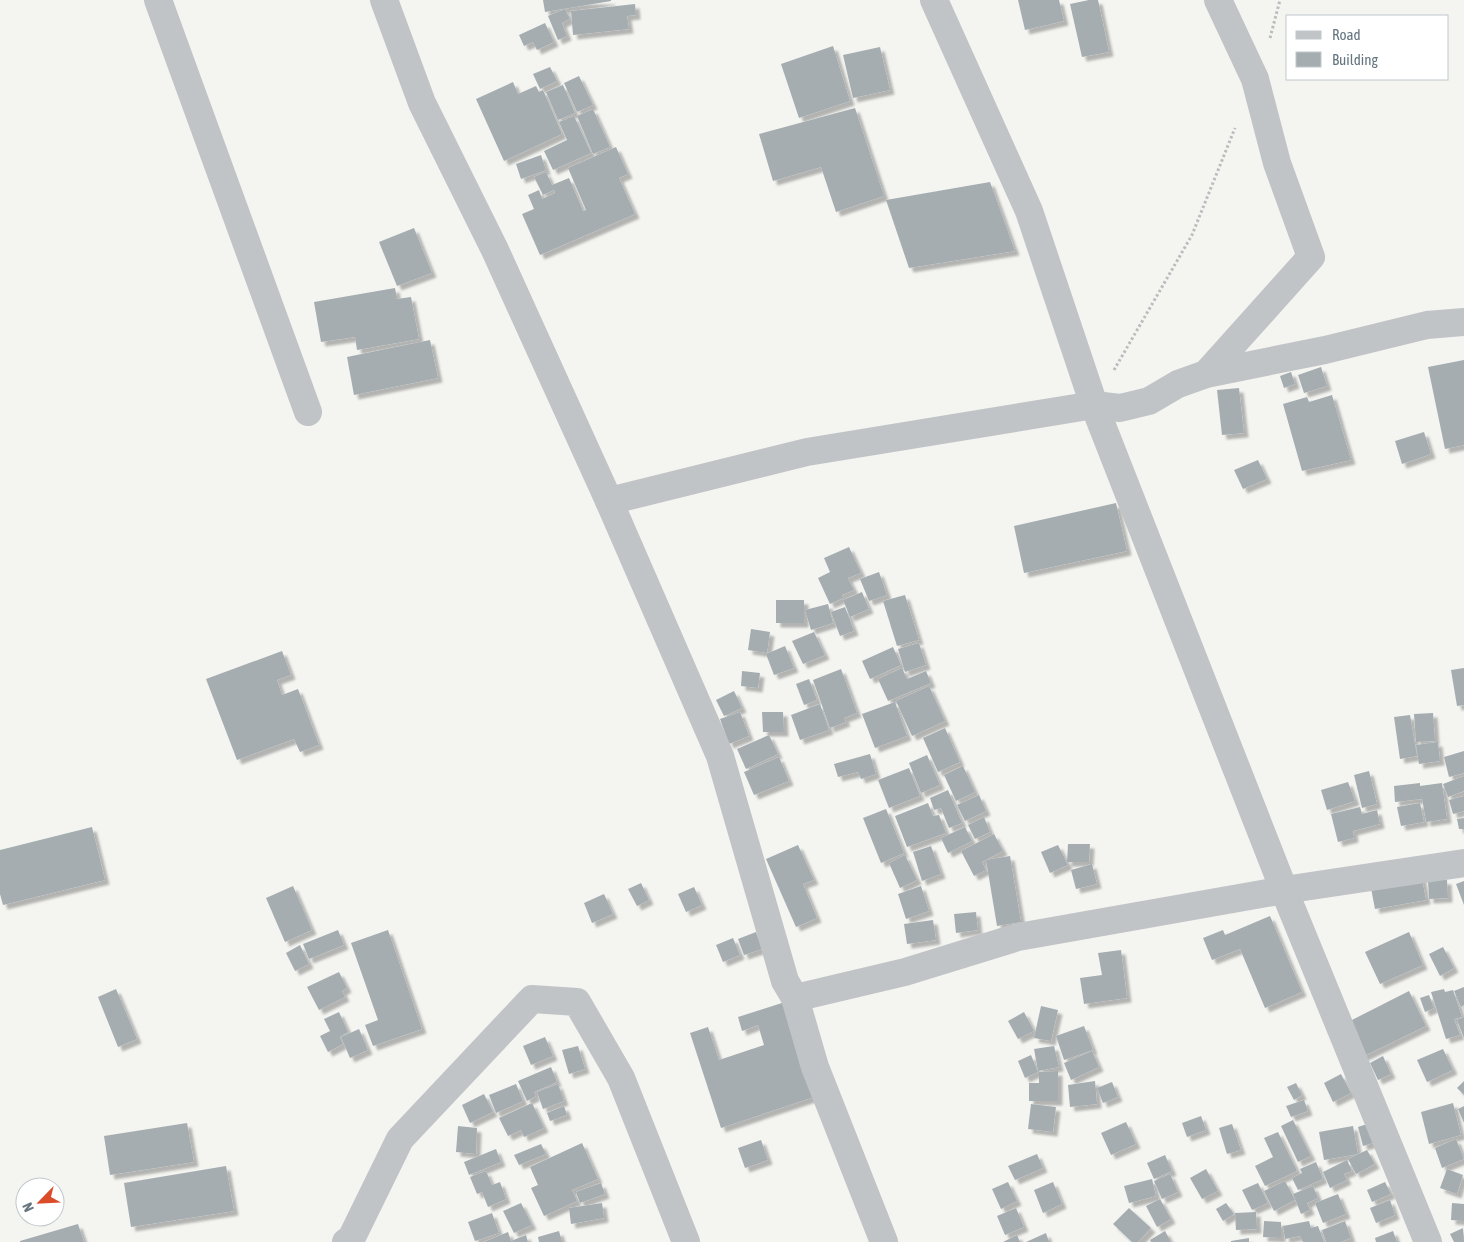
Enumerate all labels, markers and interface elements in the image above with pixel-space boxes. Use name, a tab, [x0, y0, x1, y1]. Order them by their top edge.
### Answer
legend	[1286, 15, 1449, 80]
text: Road	[1332, 26, 1361, 43]
text: Building	[1332, 51, 1378, 68]
north arrow	[15, 1177, 65, 1227]
text: N	[19, 1200, 37, 1214]

